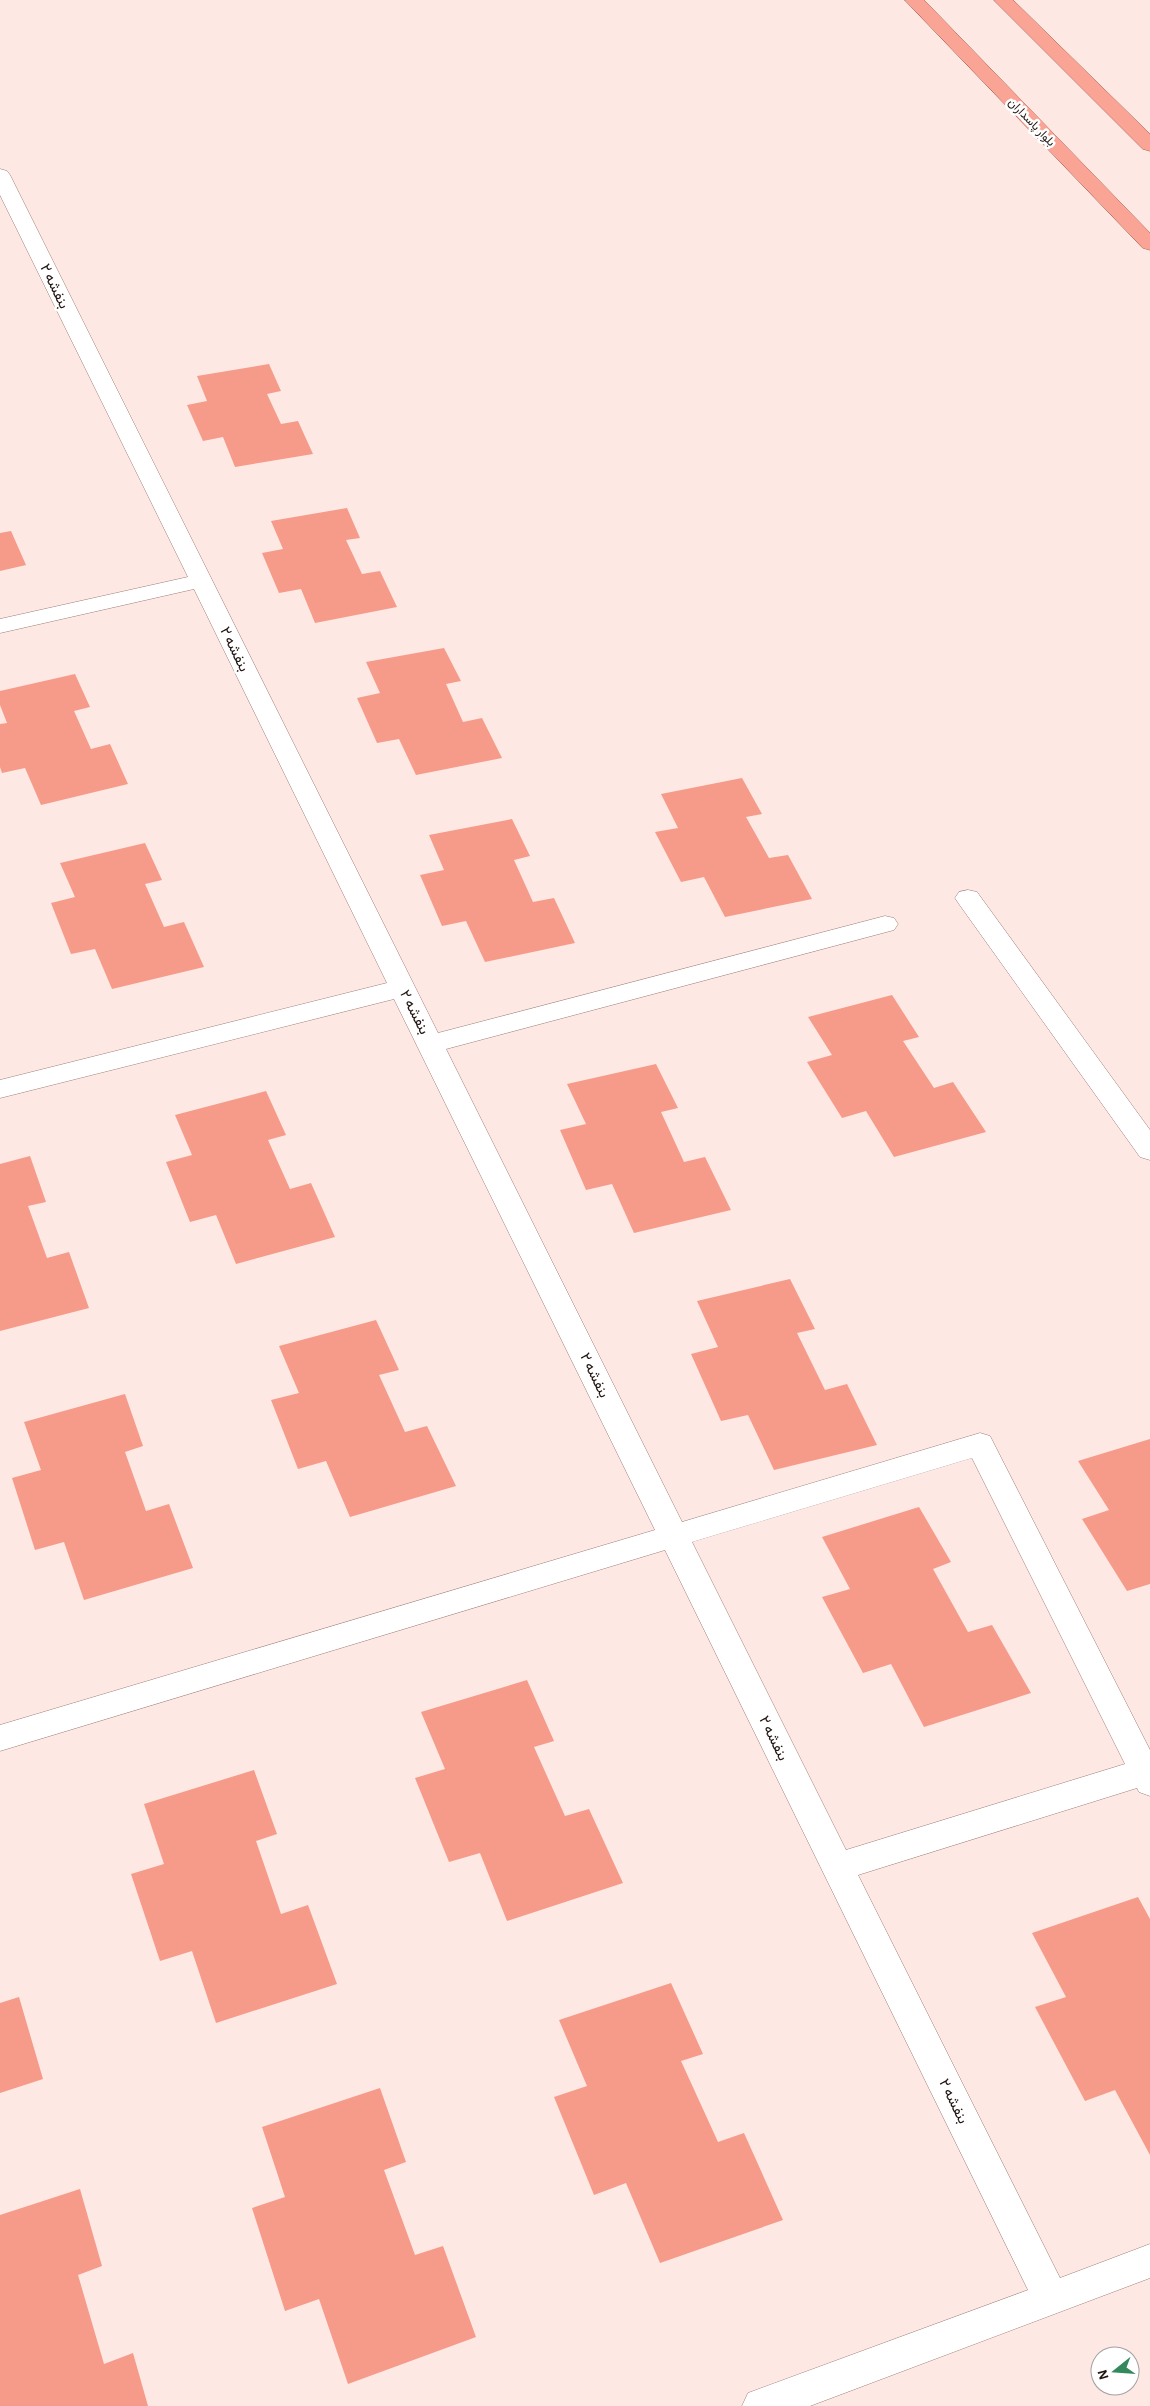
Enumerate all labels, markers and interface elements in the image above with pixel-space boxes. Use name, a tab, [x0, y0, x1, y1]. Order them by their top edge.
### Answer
street label: بلوار پاسداران	[1005, 96, 1058, 150]
street label: بنفشه ۲	[36, 261, 72, 311]
street label: بنفشه ۲	[216, 624, 252, 674]
street label: بنفشه ۲	[396, 988, 432, 1037]
street label: بنفشه ۲	[576, 1350, 612, 1400]
street label: بنفشه ۲	[755, 1713, 791, 1763]
street label: بنفشه ۲	[935, 2076, 971, 2126]
north arrow	[1090, 2346, 1140, 2396]
text: N	[1095, 2368, 1112, 2381]

